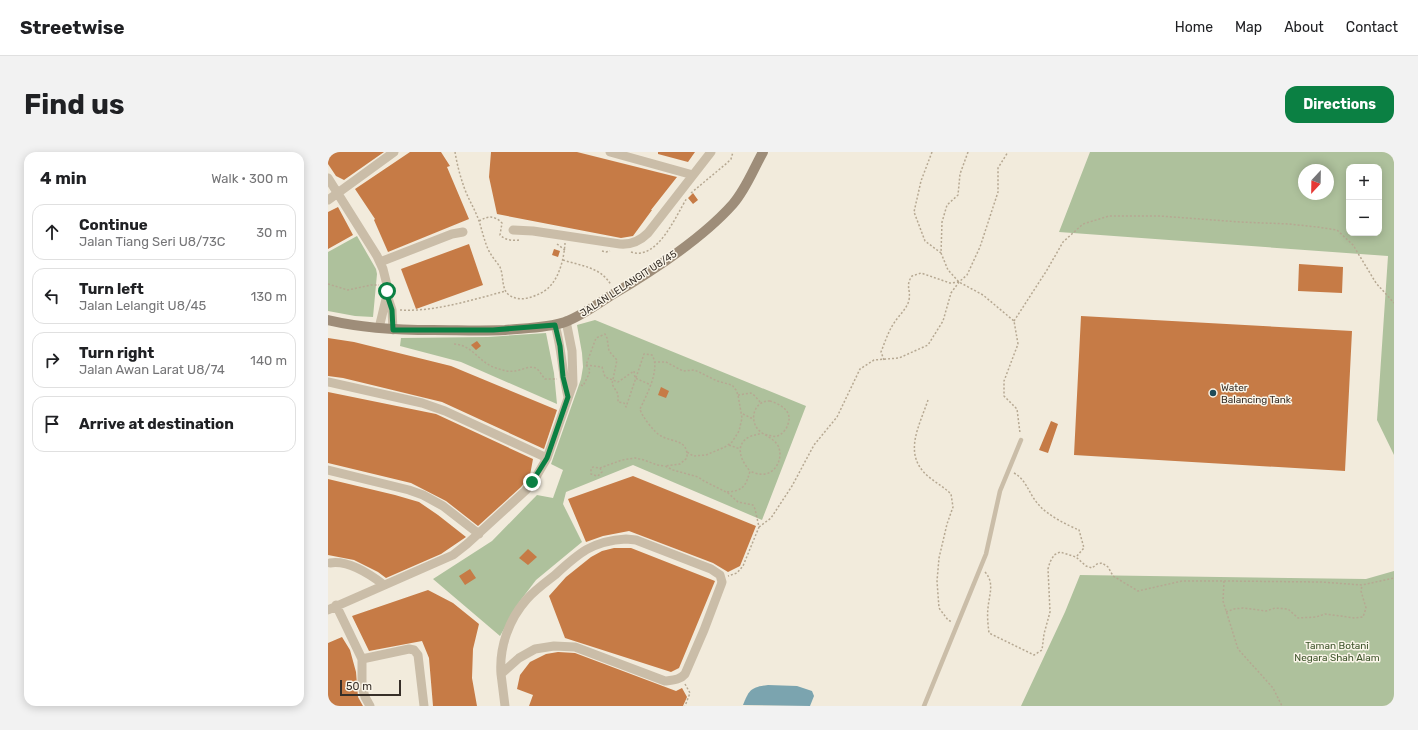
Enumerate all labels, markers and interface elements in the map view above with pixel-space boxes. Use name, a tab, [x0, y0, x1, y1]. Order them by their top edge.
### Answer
text: Streetwise	[20, 16, 125, 39]
text: Home	[1175, 19, 1213, 36]
text: Map	[1235, 19, 1262, 36]
text: About	[1284, 19, 1324, 36]
text: Contact	[1346, 19, 1398, 36]
button: Directions	[1285, 86, 1394, 123]
text: Find us	[24, 88, 124, 121]
north arrow	[1298, 164, 1334, 200]
map controls	[1346, 164, 1382, 236]
button: +	[1346, 164, 1382, 200]
text: 4 min	[40, 168, 87, 188]
text: Walk · 300 m	[211, 171, 288, 186]
button: −	[1346, 200, 1382, 236]
text: Continue	[79, 216, 148, 234]
icon: ahead	[41, 221, 63, 243]
text: 30 m	[256, 225, 287, 240]
text: Jalan Tiang Seri U8/73C	[79, 234, 225, 249]
street label: JALAN LELANGIT U8/45	[578, 248, 679, 320]
text: Turn left	[79, 280, 144, 298]
route start	[378, 282, 396, 300]
icon: left	[41, 285, 63, 307]
text: 130 m	[251, 289, 287, 304]
text: Jalan Lelangit U8/45	[79, 298, 206, 313]
text: Turn right	[79, 344, 154, 362]
icon: right	[41, 349, 63, 371]
text: 140 m	[250, 353, 287, 368]
text: Jalan Awan Larat U8/74	[79, 362, 225, 377]
place label: Water Balancing Tank	[1221, 382, 1292, 406]
marker: Water Balancing Tank	[1208, 388, 1218, 398]
icon: arrive	[41, 413, 63, 435]
text: Arrive at destination	[79, 415, 234, 433]
route end	[523, 473, 541, 491]
park label: Taman Botani Negara Shah Alam	[1294, 640, 1380, 664]
scale bar	[340, 678, 401, 697]
text: 50 m	[346, 680, 372, 693]

